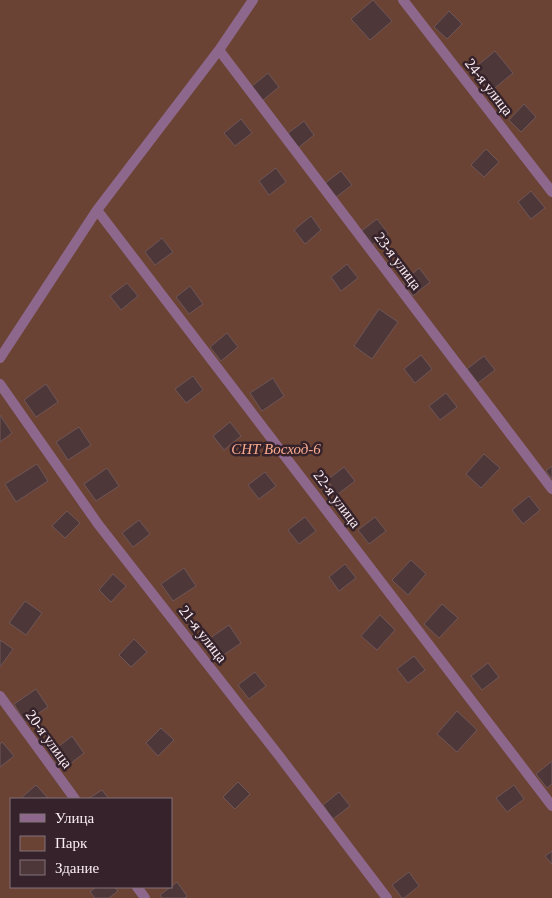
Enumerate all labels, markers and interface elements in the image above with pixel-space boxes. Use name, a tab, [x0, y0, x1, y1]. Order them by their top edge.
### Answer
street label: 24-я улица	[462, 55, 516, 119]
street label: 23-я улица	[371, 229, 425, 293]
park label: СНТ Восход-6	[231, 441, 321, 457]
street label: 22-я улица	[310, 467, 364, 531]
street label: 21-я улица	[176, 602, 230, 666]
street label: 20-я улица	[23, 707, 76, 771]
legend	[10, 798, 172, 888]
text: Улица	[55, 810, 94, 826]
text: Парк	[55, 835, 88, 851]
text: Здание	[55, 860, 99, 876]

